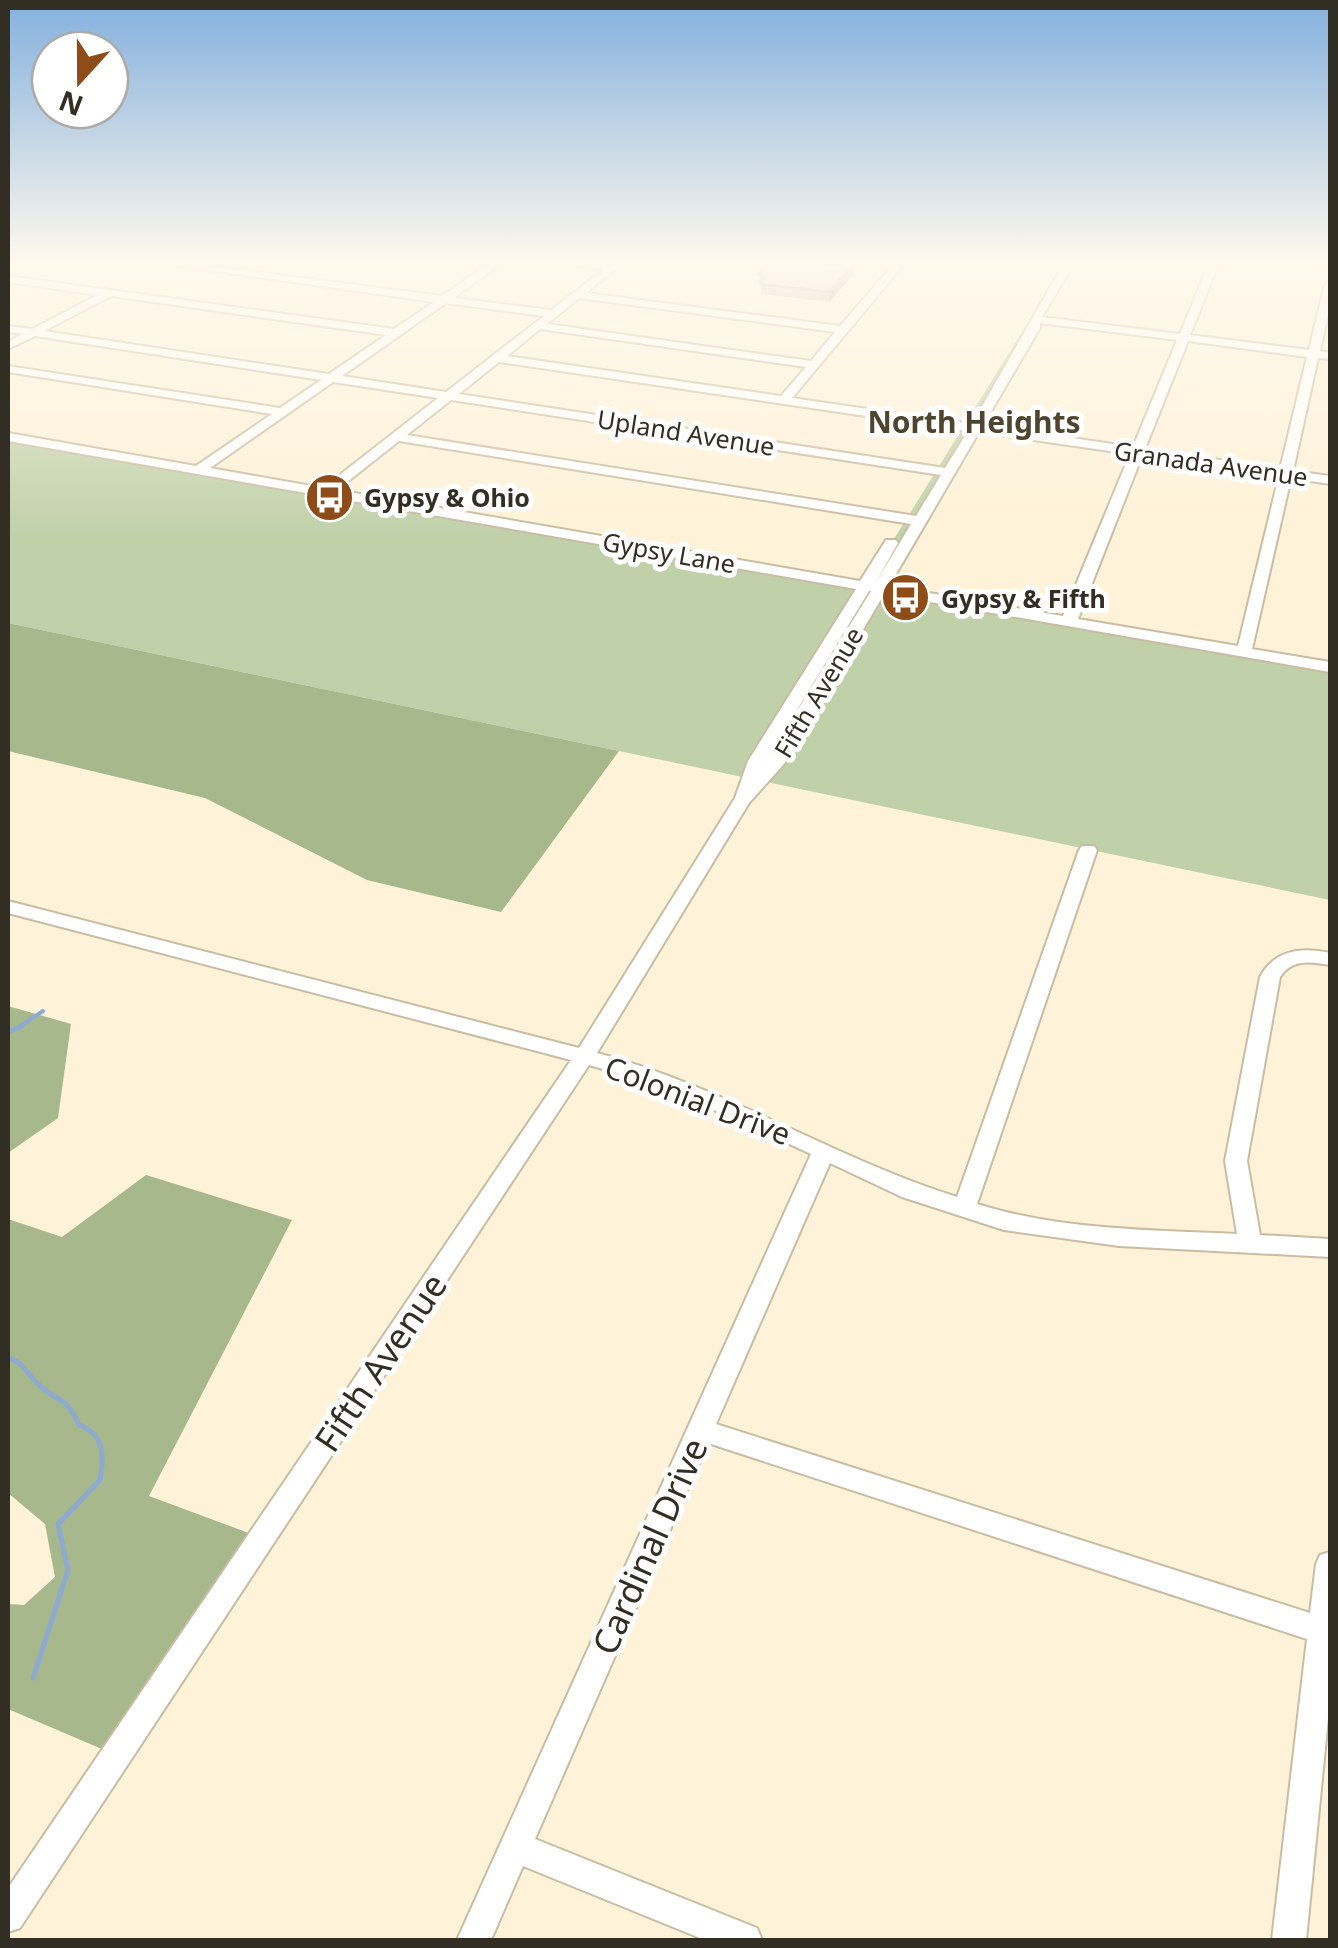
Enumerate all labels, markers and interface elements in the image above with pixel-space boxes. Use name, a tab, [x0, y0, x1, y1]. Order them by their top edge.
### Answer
north arrow	[30, 30, 130, 130]
text: N	[53, 82, 88, 126]
street label: Upland Avenue	[595, 401, 777, 463]
district label: North Heights	[867, 401, 1081, 442]
street label: Granada Avenue	[1112, 433, 1310, 493]
bus stop icon: Gypsy & Ohio	[303, 471, 355, 523]
place label: Gypsy & Ohio	[364, 480, 530, 514]
street label: Gypsy Lane	[600, 524, 738, 580]
bus stop icon: Gypsy & Fifth	[880, 572, 932, 624]
place label: Gypsy & Fifth	[941, 581, 1106, 615]
street label: Fifth Avenue	[766, 620, 870, 764]
street label: Colonial Drive	[599, 1046, 797, 1154]
street label: Fifth Avenue	[303, 1264, 457, 1460]
street label: Cardinal Drive	[580, 1430, 718, 1662]

